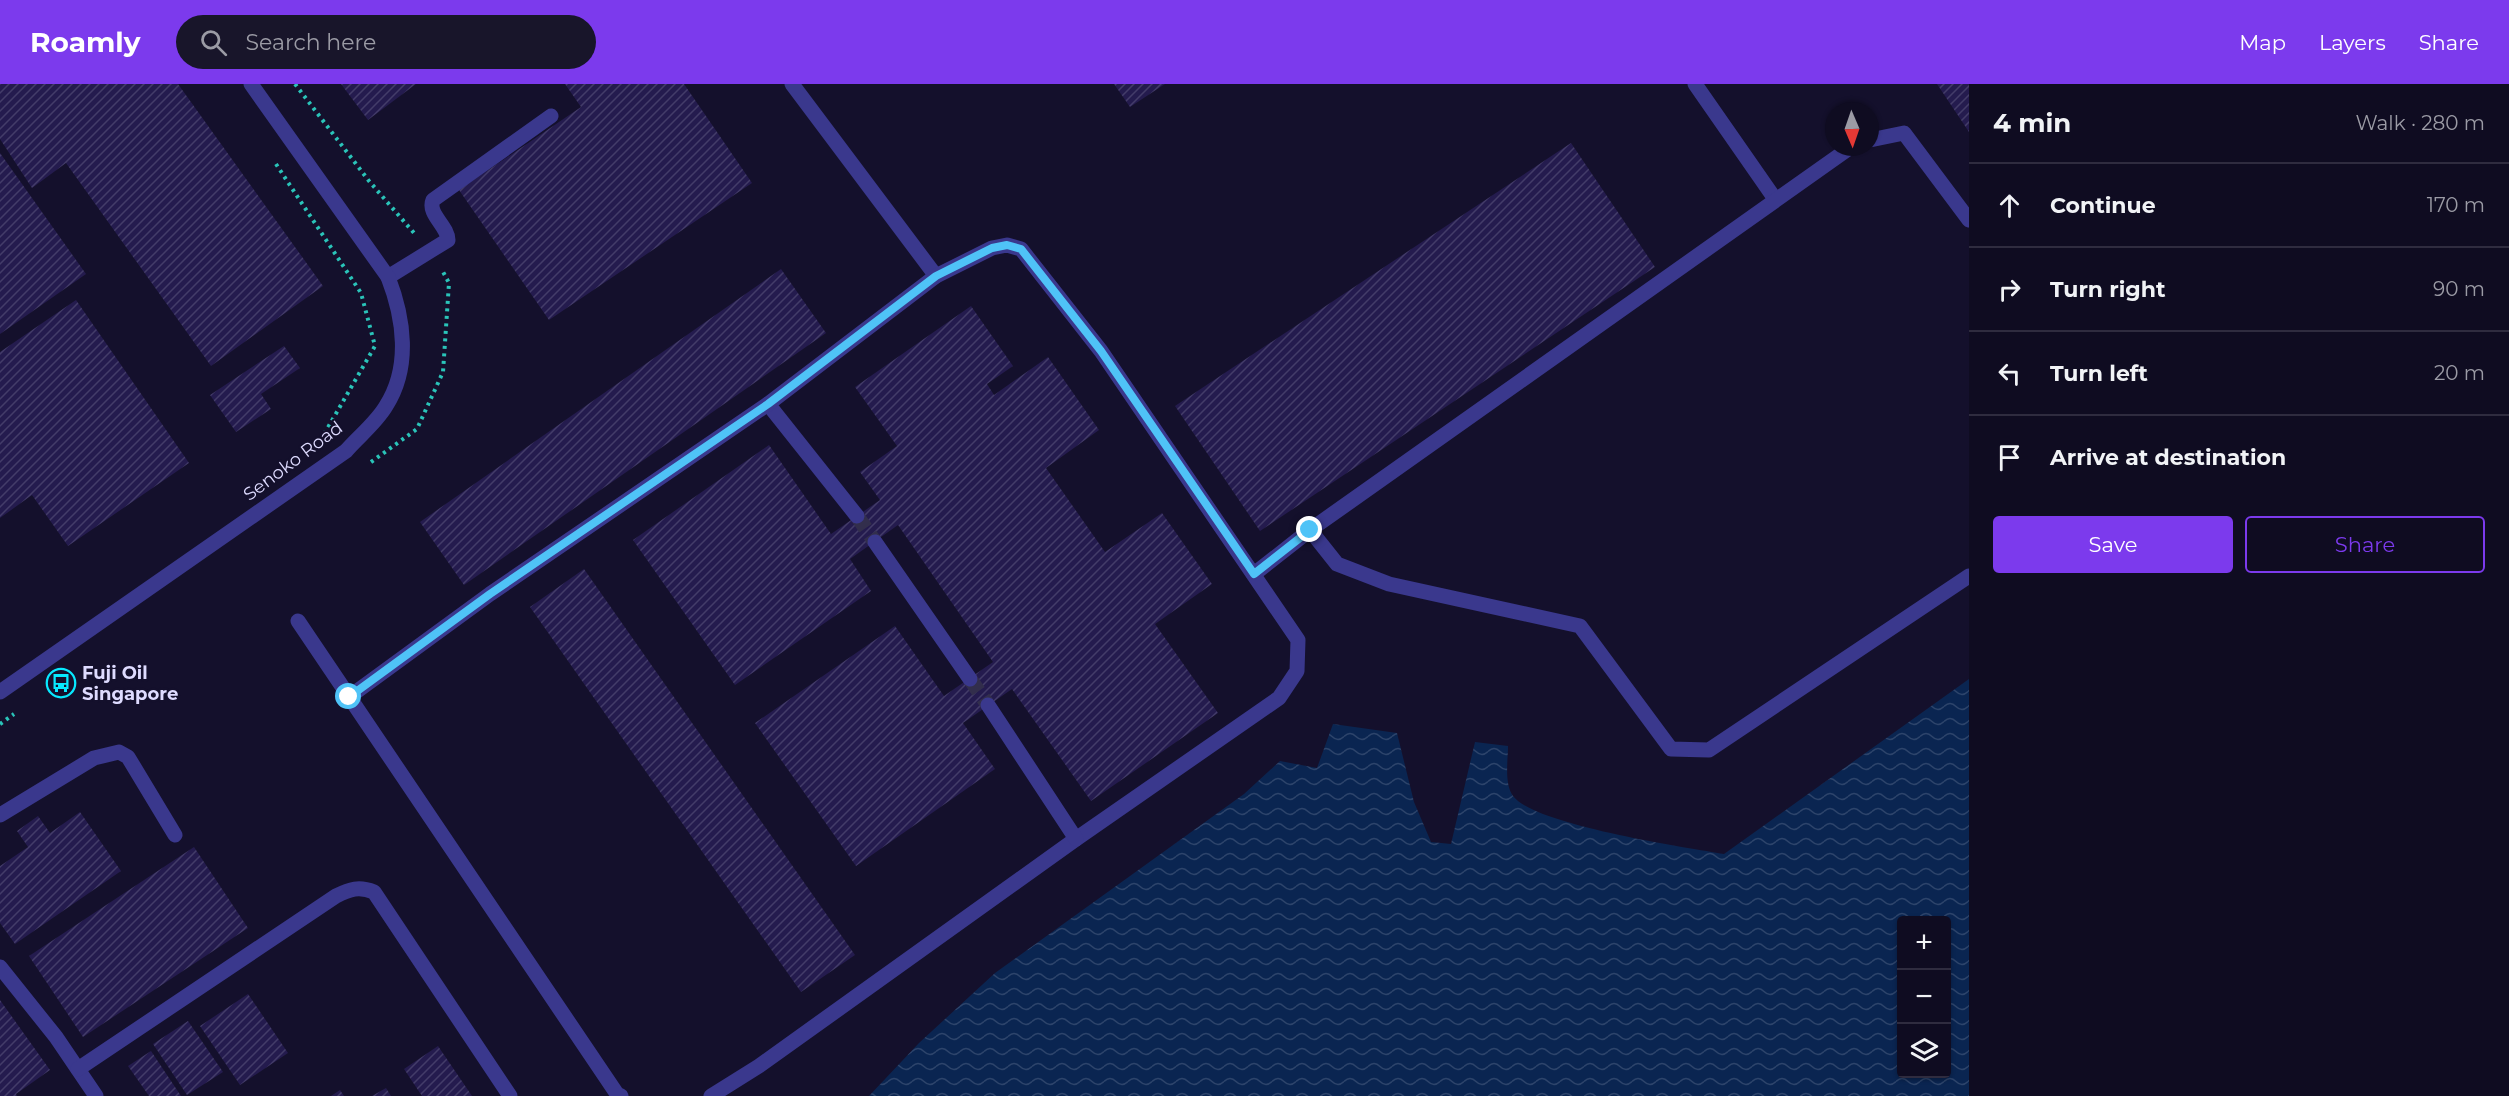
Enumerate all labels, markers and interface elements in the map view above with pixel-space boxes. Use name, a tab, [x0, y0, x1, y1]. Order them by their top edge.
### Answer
search box	[176, 15, 596, 69]
text: Roamly	[30, 25, 140, 59]
icon: search	[197, 26, 230, 59]
text: Search here	[245, 29, 376, 56]
text: Map	[2239, 30, 2286, 55]
text: Layers	[2319, 30, 2386, 55]
text: Share	[2419, 30, 2479, 55]
north arrow	[1825, 102, 1879, 156]
text: 4 min	[1993, 107, 2071, 139]
text: Walk · 280 m	[2355, 111, 2485, 135]
icon: ahead	[1993, 189, 2026, 222]
text: Continue	[2050, 192, 2156, 219]
text: 170 m	[2427, 193, 2485, 217]
icon: right	[1993, 273, 2026, 306]
text: Turn right	[2050, 276, 2165, 303]
text: 90 m	[2433, 277, 2485, 301]
icon: left	[1993, 357, 2026, 390]
text: Turn left	[2050, 360, 2148, 387]
text: 20 m	[2434, 361, 2485, 385]
street label: Senoko Road	[239, 416, 347, 506]
icon: arrive	[1993, 441, 2026, 474]
text: Arrive at destination	[2050, 444, 2286, 471]
route end	[1296, 516, 1322, 542]
button: Save	[1993, 516, 2233, 573]
button: Share	[2245, 516, 2485, 573]
place label: Fuji Oil Singapore	[82, 662, 178, 705]
bus stop icon: Fuji Oil Singapore	[45, 667, 77, 699]
route start	[335, 683, 361, 709]
map controls	[1897, 916, 1951, 1078]
button: +	[1897, 916, 1951, 970]
button: −	[1897, 970, 1951, 1024]
button: layers	[1897, 1024, 1951, 1078]

